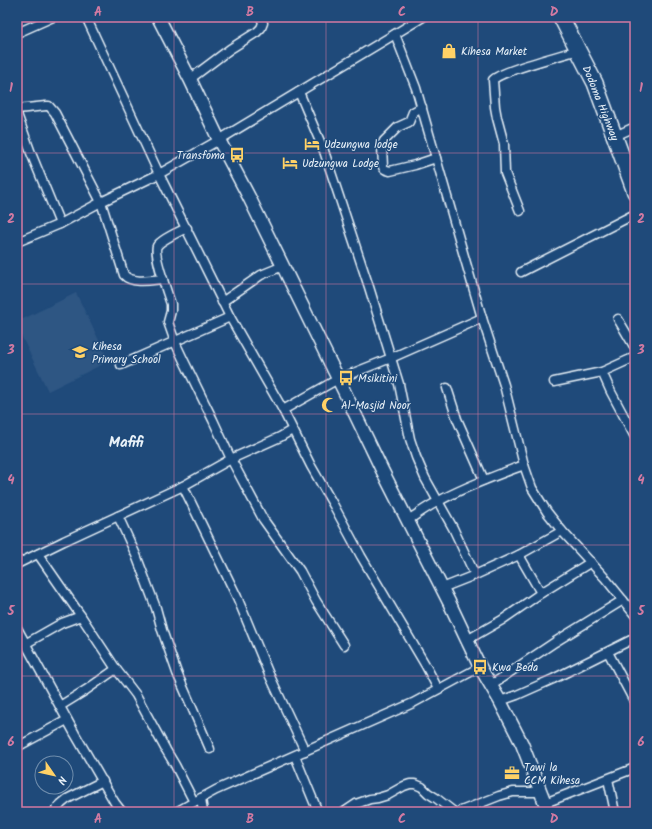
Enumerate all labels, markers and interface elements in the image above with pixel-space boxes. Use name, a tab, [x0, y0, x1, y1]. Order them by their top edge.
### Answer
text: A	[94, 2, 102, 23]
text: B	[246, 2, 254, 23]
text: C	[398, 2, 406, 23]
text: D	[550, 2, 559, 23]
shop icon: Kihesa Market	[440, 42, 458, 60]
place label: Kihesa Market	[461, 43, 528, 61]
street label: Dodoma Highway	[577, 63, 624, 144]
text: 1	[9, 78, 13, 99]
text: 1	[639, 78, 643, 99]
hotel icon: Udzungwa lodge	[303, 135, 321, 153]
place label: Udzungwa lodge	[324, 136, 398, 154]
bus stop icon: Transfoma	[228, 146, 246, 164]
place label: Transfoma	[177, 147, 225, 165]
hotel icon: Udzungwa Lodge	[281, 154, 299, 172]
place label: Udzungwa Lodge	[302, 155, 379, 173]
text: 2	[7, 209, 15, 230]
text: 2	[637, 209, 645, 230]
place label: Kihesa Primary School	[92, 338, 161, 369]
text: 3	[6, 340, 15, 361]
text: 3	[636, 340, 645, 361]
school or university icon: Kihesa Primary School	[71, 343, 89, 361]
bus stop icon: Msikitini	[337, 369, 355, 387]
place label: Msikitini	[358, 370, 397, 388]
mosque icon: Al-Masjid Noor	[320, 396, 338, 414]
place label: Al-Masjid Noor	[341, 397, 412, 415]
district label: Mafifi	[109, 431, 144, 455]
text: 4	[7, 470, 15, 491]
text: 4	[637, 470, 645, 491]
text: 5	[7, 601, 16, 622]
text: 5	[637, 601, 646, 622]
bus stop icon: Kwa Beda	[471, 658, 489, 676]
place label: Kwa Beda	[492, 659, 538, 677]
text: 6	[7, 732, 15, 753]
text: 6	[637, 732, 645, 753]
north arrow	[34, 755, 74, 795]
place label: Tawi la CCM Kihesa	[524, 759, 580, 790]
office icon: Tawi la CCM Kihesa	[503, 764, 521, 782]
text: N	[52, 772, 71, 788]
text: A	[94, 809, 102, 829]
text: B	[246, 809, 254, 829]
text: C	[398, 809, 406, 829]
text: D	[550, 809, 559, 829]

